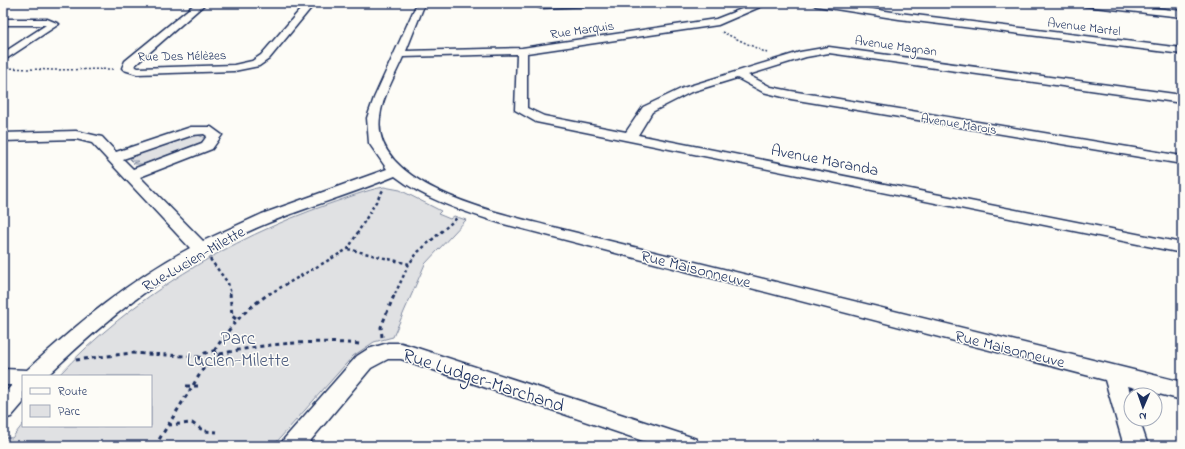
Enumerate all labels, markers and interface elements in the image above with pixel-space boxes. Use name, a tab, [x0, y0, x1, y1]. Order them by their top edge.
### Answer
street label: Avenue Martel	[1046, 14, 1121, 41]
street label: Rue Marquis	[549, 17, 616, 44]
street label: Avenue Magnan	[853, 31, 938, 63]
street label: Rue Des Mélèzes	[138, 46, 227, 67]
street label: Avenue Marois	[919, 109, 999, 140]
street label: Avenue Maranda	[769, 139, 881, 183]
street label: Rue Lucien-Milette	[138, 220, 251, 299]
street label: Rue Maisonneuve	[638, 245, 754, 295]
street label: Rue Maisonneuve	[952, 325, 1068, 375]
park label: Parc Lucien-Milette	[187, 326, 290, 375]
street label: Rue Ludger-Marchand	[398, 342, 568, 422]
legend	[22, 375, 152, 427]
text: Route	[58, 383, 88, 401]
north arrow	[1123, 387, 1163, 427]
text: Parc	[58, 403, 80, 421]
text: N	[1139, 408, 1147, 424]

